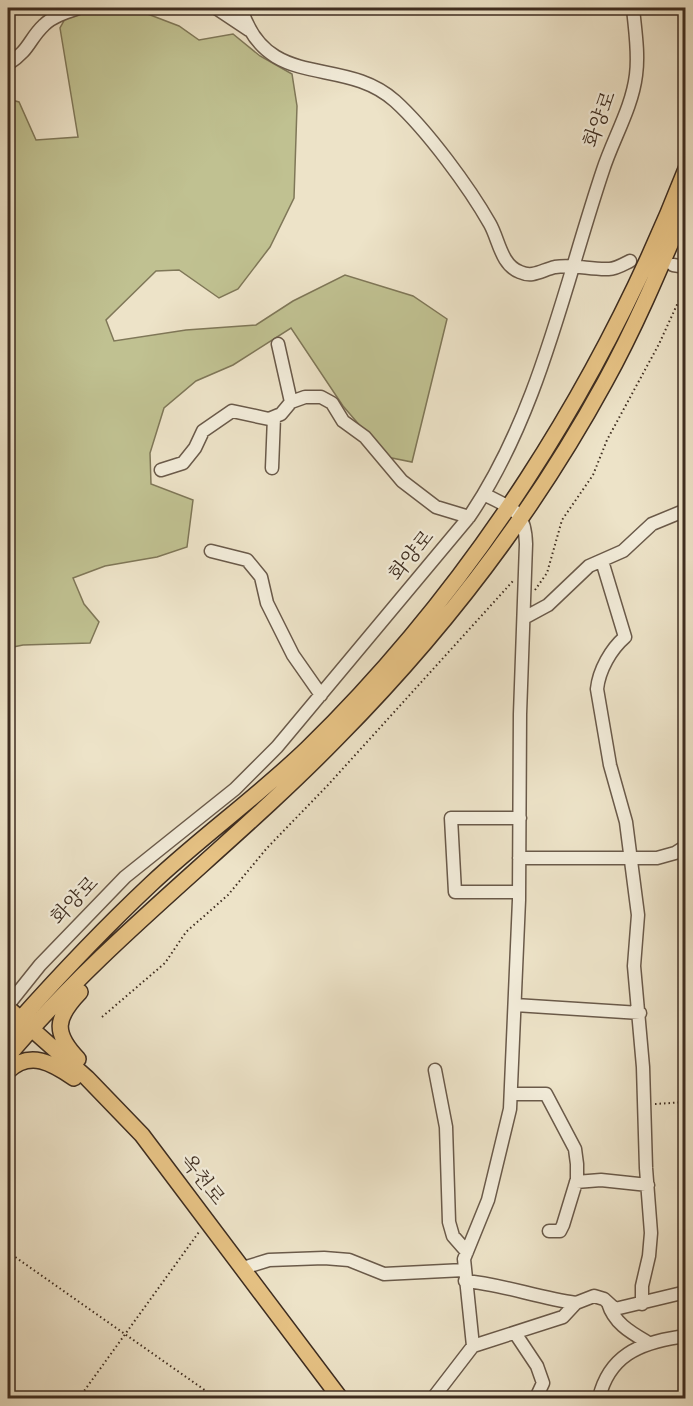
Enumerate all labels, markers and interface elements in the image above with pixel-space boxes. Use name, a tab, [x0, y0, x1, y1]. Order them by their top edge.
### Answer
street label: 화양로	[579, 88, 620, 150]
street label: 화양로	[384, 526, 439, 585]
street label: 화양로	[46, 872, 103, 929]
street label: 옥천로	[176, 1149, 230, 1209]

